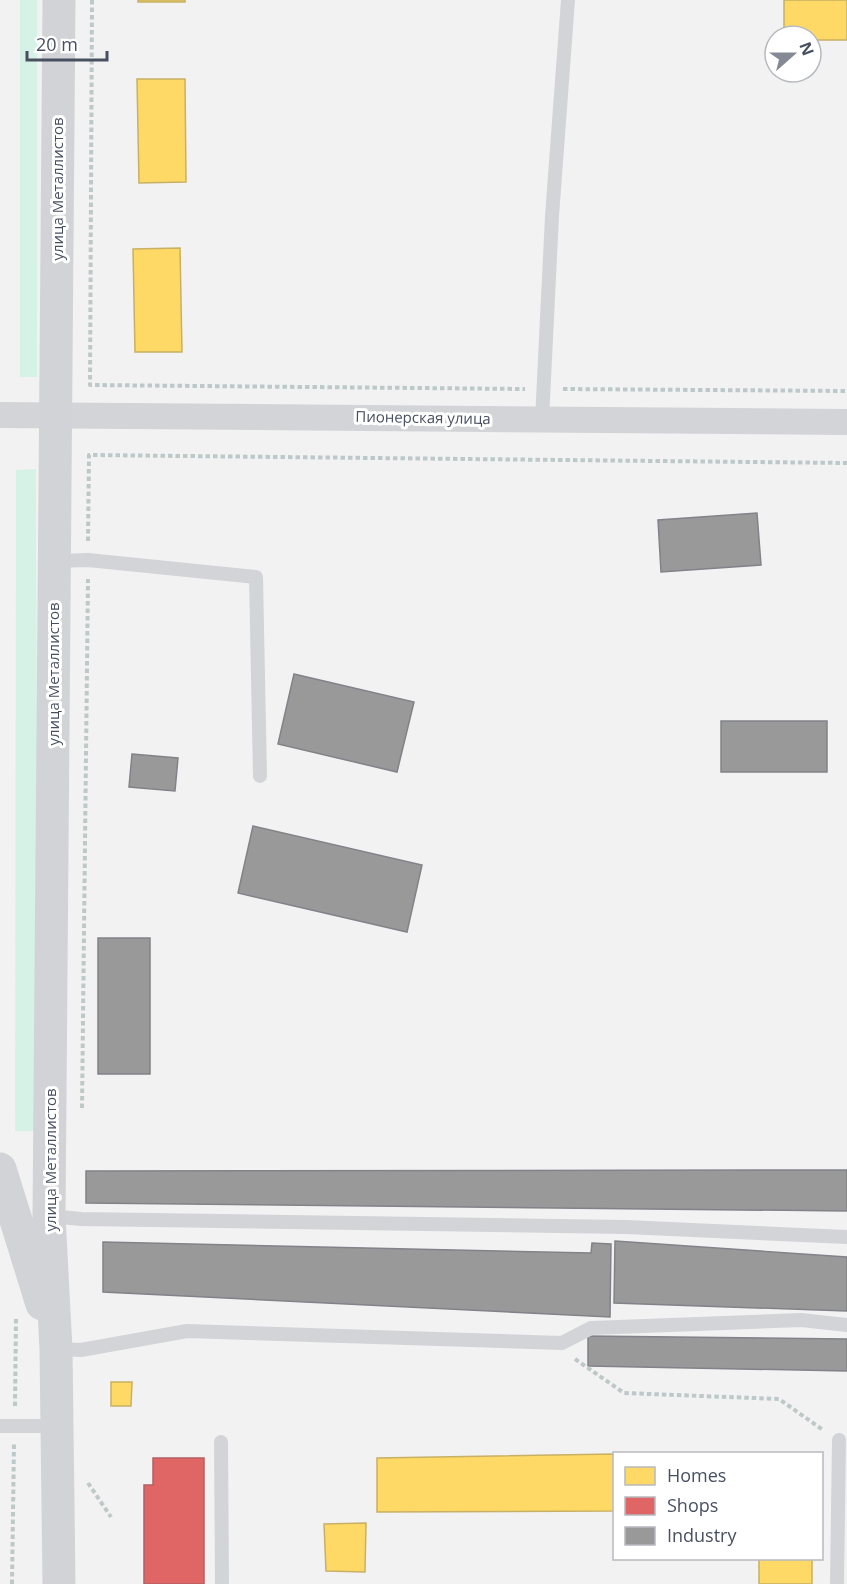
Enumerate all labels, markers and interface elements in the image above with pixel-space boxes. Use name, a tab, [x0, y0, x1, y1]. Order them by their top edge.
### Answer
scale bar	[27, 24, 106, 62]
north arrow	[763, 24, 823, 84]
text: 20 m	[36, 32, 78, 56]
text: N	[794, 39, 820, 59]
street label: улица Металлистов	[47, 117, 67, 261]
street label: Пионерская улица	[355, 406, 491, 428]
street label: улица Металлистов	[43, 602, 63, 746]
street label: улица Металлистов	[40, 1088, 60, 1232]
legend	[613, 1452, 823, 1560]
text: Homes	[667, 1463, 726, 1487]
text: Shops	[667, 1493, 718, 1517]
text: Industry	[667, 1523, 737, 1547]

